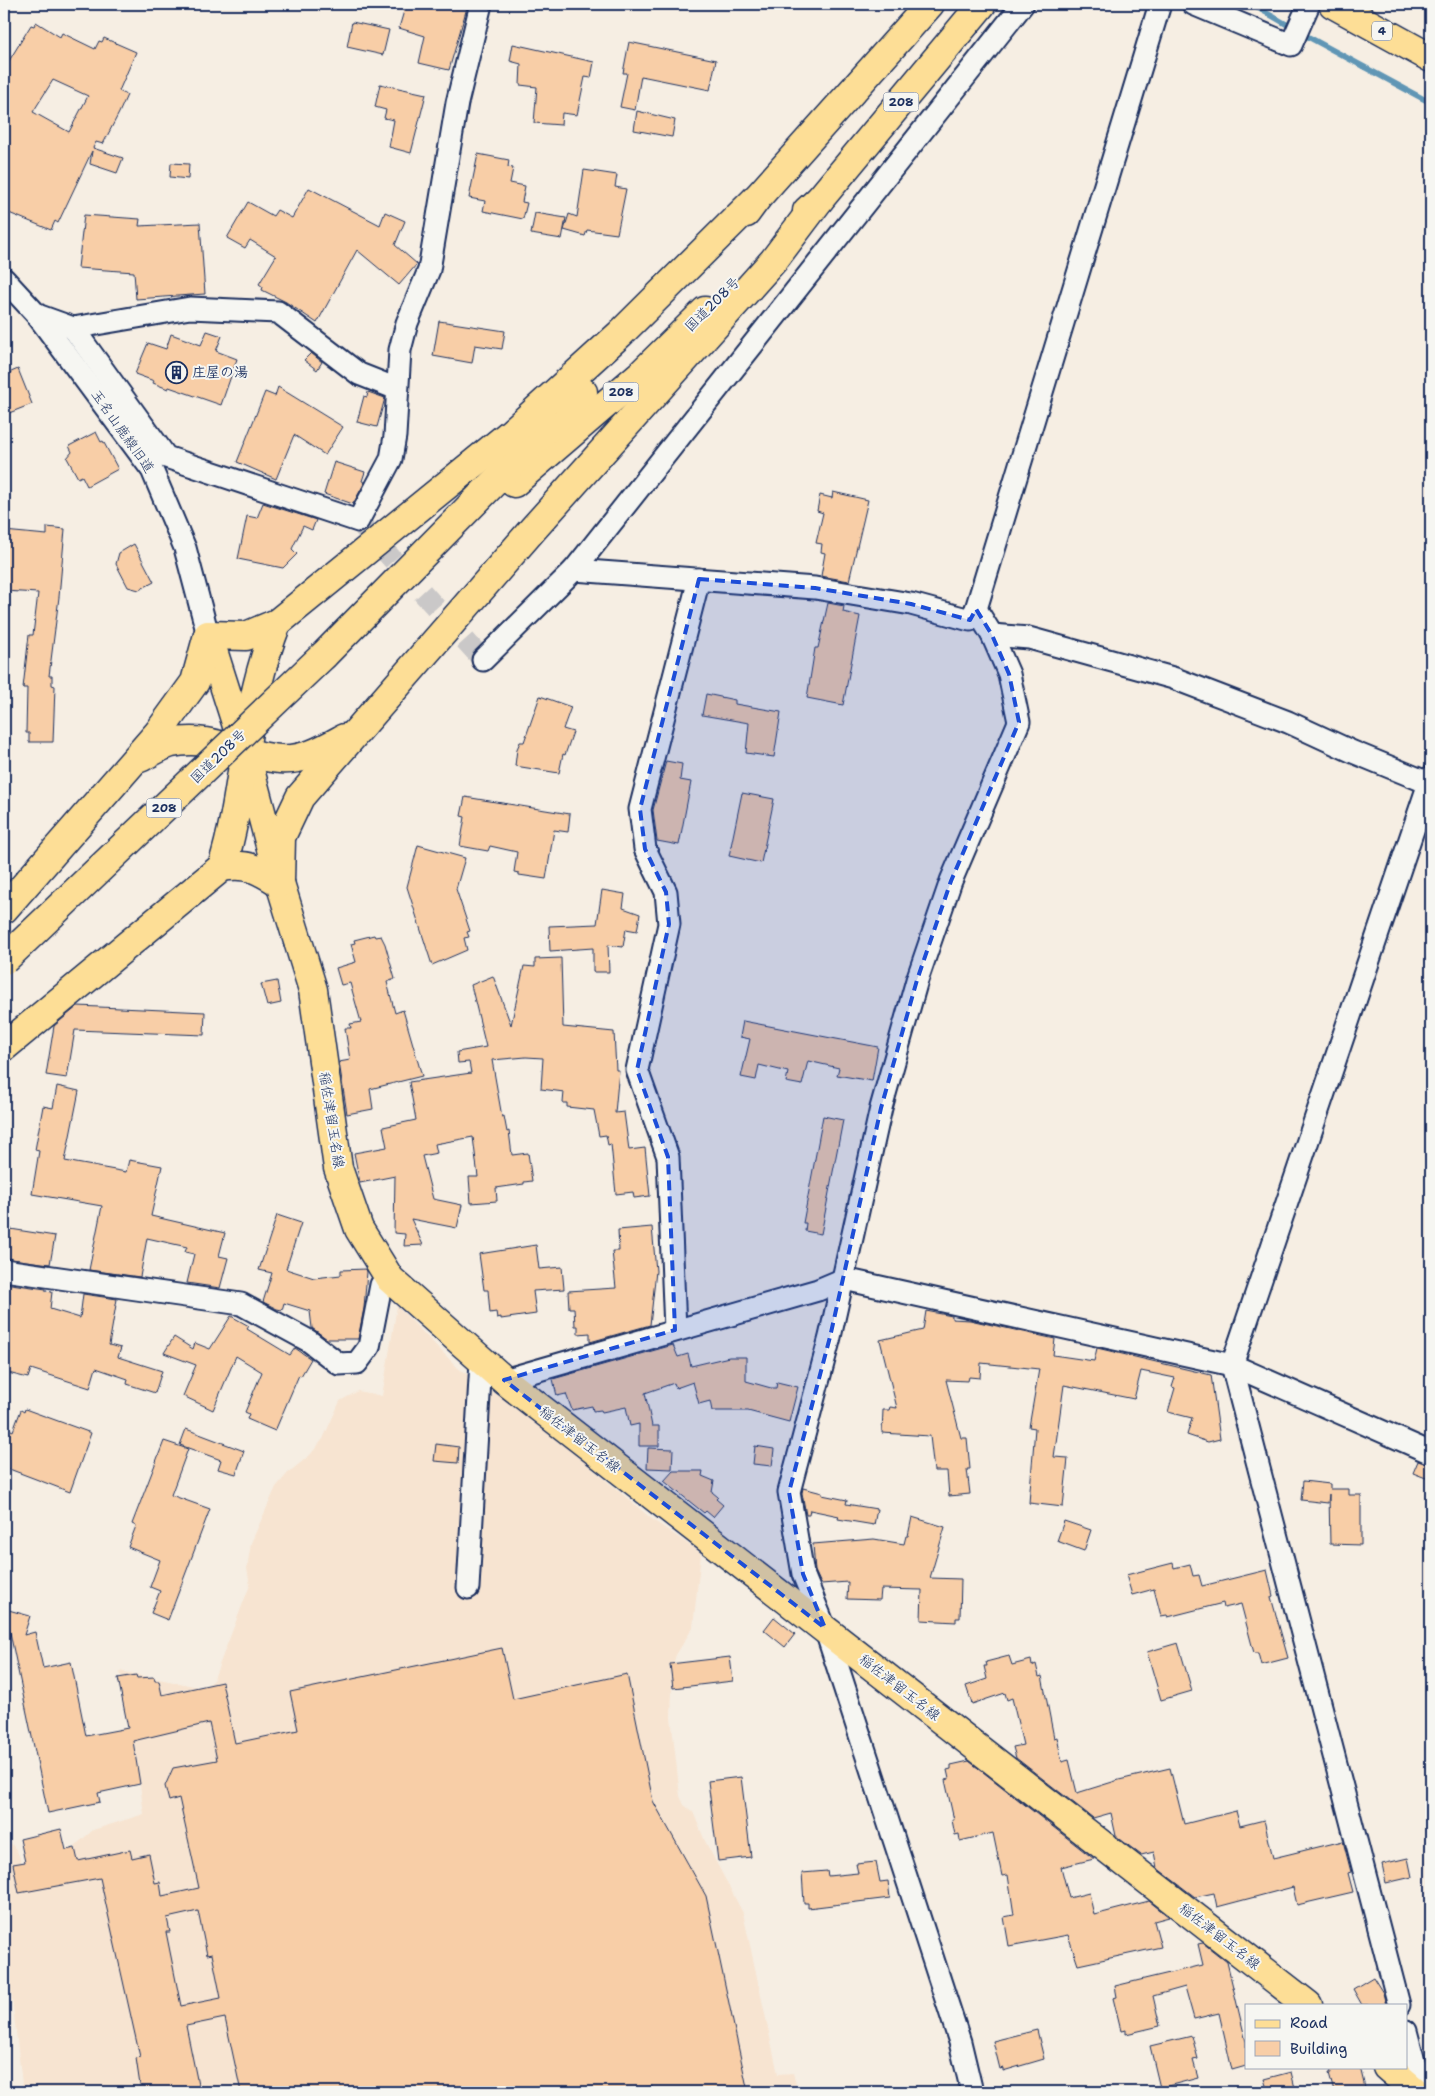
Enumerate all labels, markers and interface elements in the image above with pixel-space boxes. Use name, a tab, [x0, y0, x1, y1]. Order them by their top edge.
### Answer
road number: 4	[1372, 22, 1392, 40]
road number: 208	[884, 92, 918, 111]
street label: 国道208号	[681, 273, 743, 335]
building icon: 庄屋の湯	[164, 360, 188, 384]
place label: 庄屋の湯	[192, 363, 248, 381]
road number: 208	[604, 382, 638, 402]
street label: 玉名山鹿線旧道	[88, 386, 158, 476]
street label: 国道208号	[186, 725, 250, 787]
road number: 208	[146, 798, 182, 818]
street label: 稲佐津留玉名線	[315, 1070, 349, 1170]
street label: 稲佐津留玉名線	[536, 1402, 624, 1476]
street label: 稲佐津留玉名線	[856, 1650, 944, 1724]
street label: 稲佐津留玉名線	[1176, 1899, 1264, 1973]
legend	[1245, 2004, 1408, 2068]
text: Road	[1290, 2013, 1328, 2033]
text: Building	[1290, 2039, 1347, 2059]

